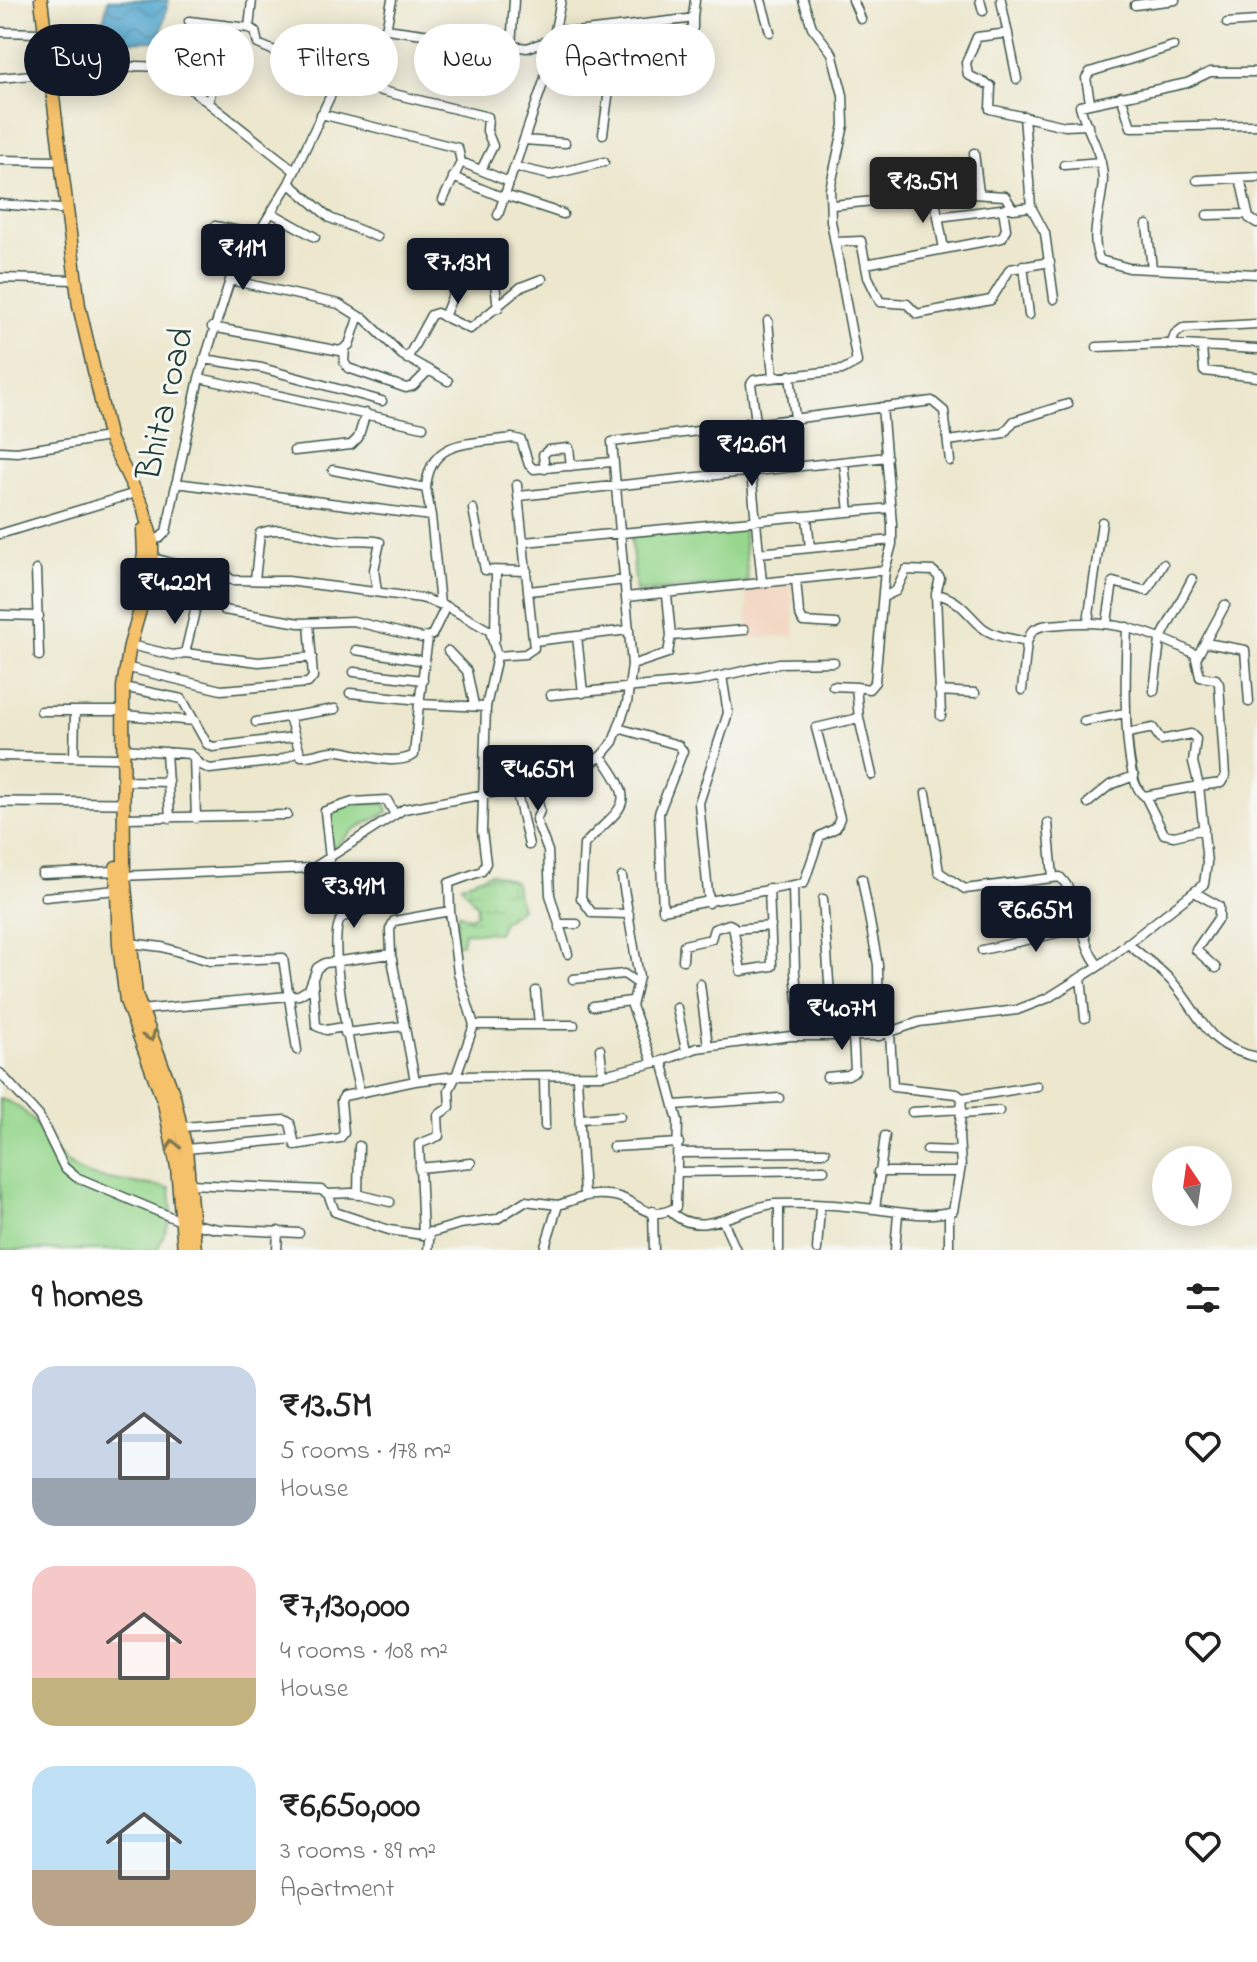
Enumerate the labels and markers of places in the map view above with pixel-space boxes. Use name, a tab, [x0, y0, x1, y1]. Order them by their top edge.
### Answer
pin: ₹13.5M	[858, 157, 988, 225]
pin: ₹11M	[196, 224, 290, 292]
pin: ₹7.13M	[393, 238, 523, 306]
pin: ₹12.6M	[687, 420, 817, 488]
pin: ₹4.22M	[110, 558, 240, 626]
pin: ₹4.65M	[473, 745, 603, 813]
pin: ₹3.91M	[289, 862, 419, 930]
pin: ₹6.65M	[971, 886, 1101, 954]
pin: ₹4.07M	[777, 984, 907, 1052]

